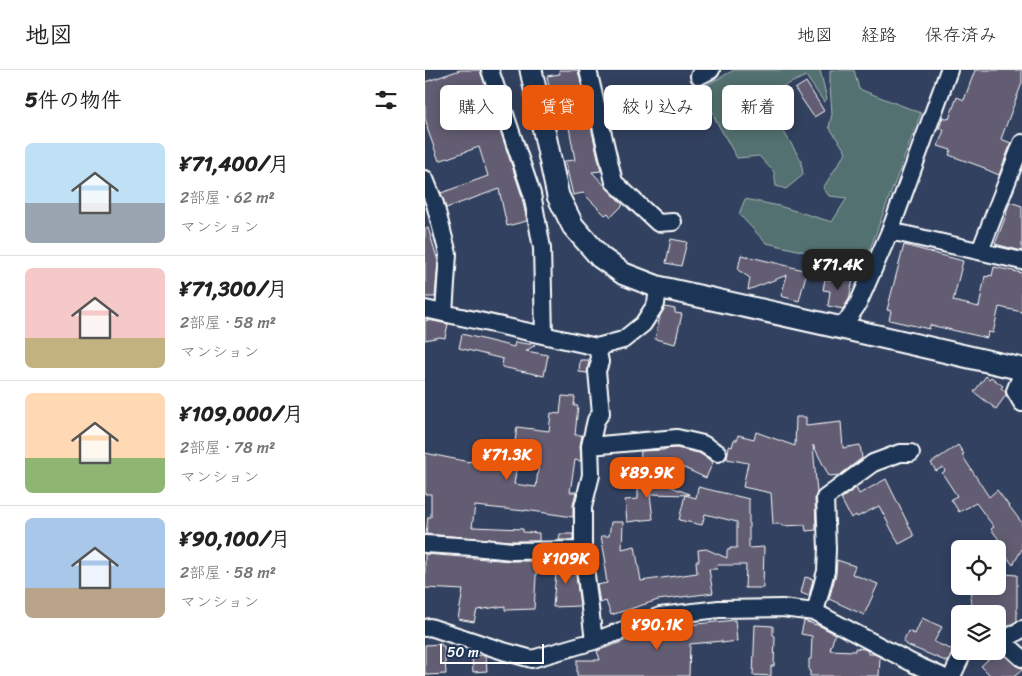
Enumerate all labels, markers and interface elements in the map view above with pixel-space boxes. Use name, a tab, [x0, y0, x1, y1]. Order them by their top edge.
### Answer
text: 地図	[25, 14, 73, 56]
text: 地図	[797, 19, 833, 51]
text: 経路	[861, 19, 897, 51]
text: 保存済み	[925, 19, 997, 51]
text: 5件の物件	[25, 81, 122, 119]
chip: 購入	[440, 85, 512, 130]
chip: 賃貸	[522, 85, 594, 130]
chip: 絞り込み	[604, 85, 712, 130]
chip: 新着	[722, 85, 794, 130]
icon: filters	[372, 86, 400, 114]
text: ¥71,400/月	[180, 145, 289, 183]
icon: home	[65, 163, 125, 223]
text: 2部屋 · 62 m²	[180, 183, 275, 212]
text: マンション	[180, 212, 259, 241]
pin: ¥71.4K	[797, 248, 879, 291]
text: ¥71.4K	[813, 250, 863, 279]
text: ¥71,300/月	[180, 270, 288, 308]
icon: home	[65, 288, 125, 348]
text: 2部屋 · 58 m²	[180, 308, 276, 337]
text: マンション	[180, 337, 259, 366]
text: ¥109,000/月	[180, 395, 304, 433]
icon: home	[65, 413, 125, 473]
text: 2部屋 · 78 m²	[180, 433, 275, 462]
pin: ¥71.3K	[466, 438, 548, 481]
text: ¥71.3K	[483, 440, 531, 469]
pin: ¥89.9K	[606, 456, 688, 499]
text: ¥89.9K	[621, 458, 673, 487]
text: マンション	[180, 462, 259, 491]
text: ¥90,100/月	[180, 520, 290, 558]
icon: home	[65, 538, 125, 598]
map controls	[951, 540, 1006, 660]
button: locate	[951, 540, 1006, 595]
pin: ¥109K	[531, 542, 601, 585]
text: ¥109K	[543, 544, 589, 573]
text: 2部屋 · 58 m²	[180, 558, 276, 587]
text: マンション	[180, 587, 259, 616]
button: layers	[951, 605, 1006, 660]
pin: ¥90.1K	[616, 608, 698, 651]
text: ¥90.1K	[632, 610, 682, 639]
text: 50 m	[447, 640, 479, 665]
scale bar	[440, 641, 544, 664]

